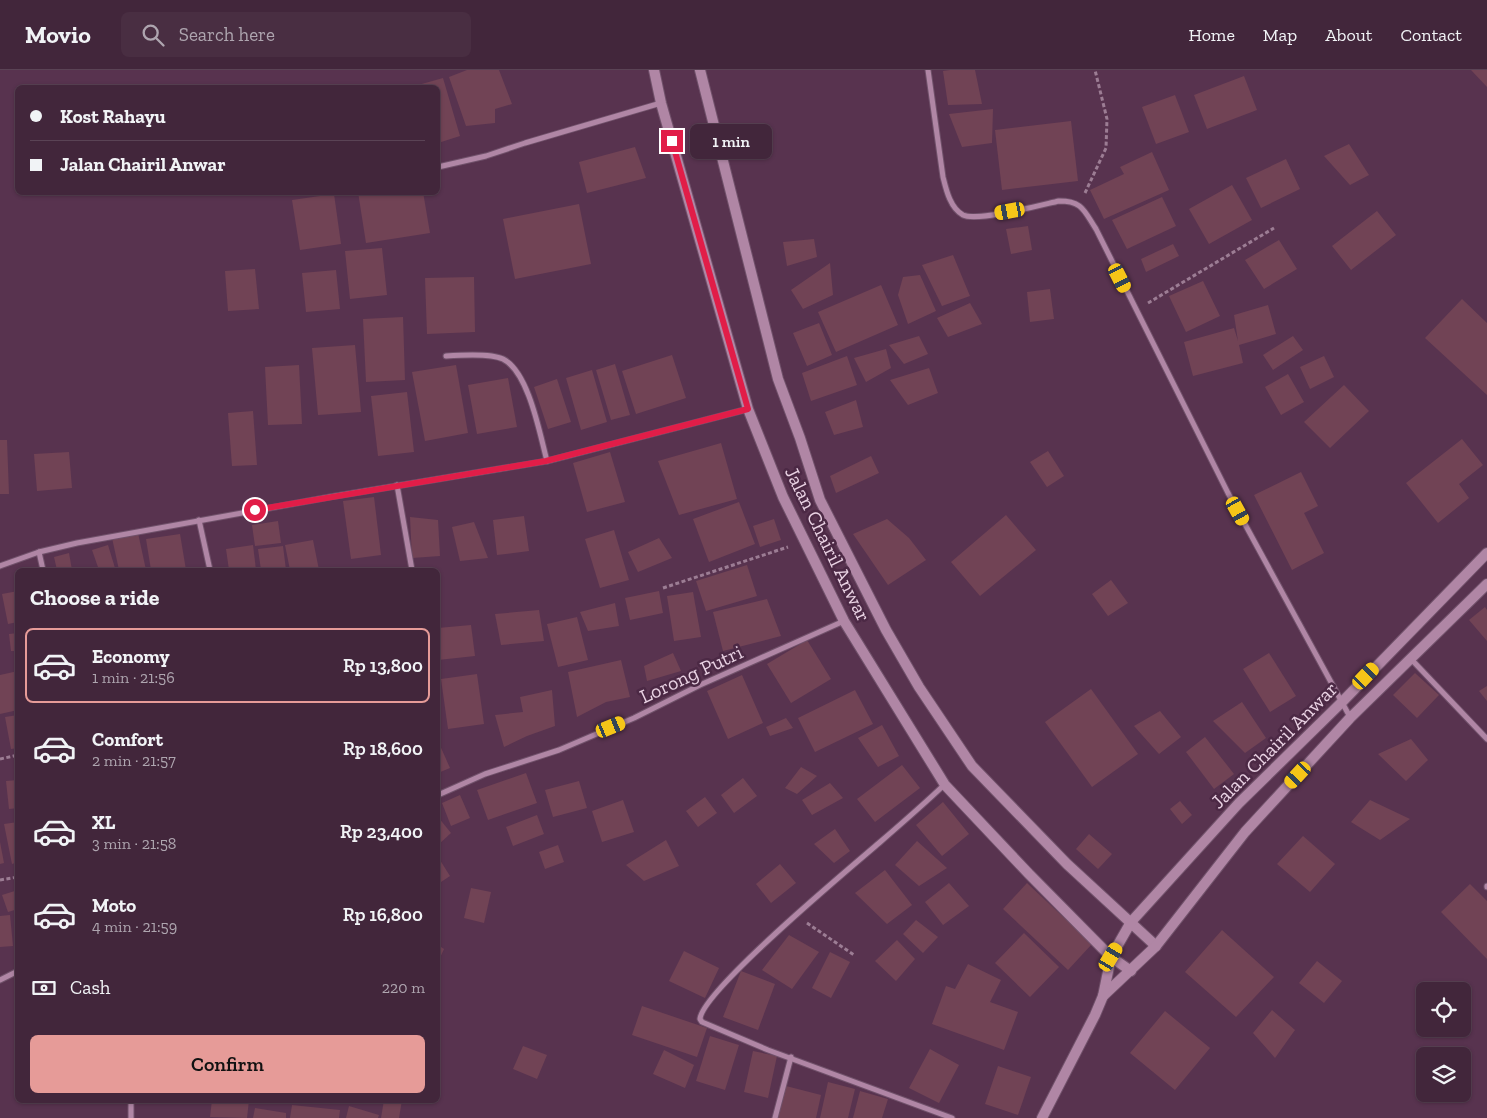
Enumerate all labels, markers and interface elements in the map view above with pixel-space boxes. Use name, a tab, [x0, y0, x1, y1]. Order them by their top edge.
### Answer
search box	[121, 12, 471, 57]
text: Movio	[25, 20, 91, 49]
icon: search	[139, 21, 167, 49]
text: Search here	[179, 23, 275, 46]
text: Home	[1188, 24, 1235, 46]
text: Map	[1263, 24, 1297, 46]
text: About	[1325, 24, 1372, 46]
text: Contact	[1400, 24, 1462, 46]
text: Kost Rahayu	[60, 105, 166, 128]
callout: 1 min	[690, 124, 772, 158]
route end	[661, 130, 683, 152]
text: 1 min	[712, 132, 750, 151]
text: Jalan Chairil Anwar	[60, 153, 226, 176]
car	[993, 201, 1026, 221]
car	[1106, 261, 1133, 295]
street label: Jalan Chairil Anwar	[780, 463, 876, 625]
car	[1224, 494, 1251, 528]
route start	[244, 499, 266, 521]
text: Choose a ride	[30, 584, 160, 611]
street label: Lorong Putri	[636, 640, 747, 708]
icon: car	[32, 643, 77, 688]
text: Economy	[92, 645, 170, 668]
text: Rp 13,800	[343, 654, 423, 677]
car	[1350, 660, 1381, 692]
text: 1 min · 21:56	[92, 668, 175, 687]
street label: Jalan Chairil Anwar	[1206, 677, 1342, 813]
car	[594, 714, 627, 740]
icon: car	[32, 726, 77, 771]
text: Comfort	[92, 728, 163, 751]
text: Rp 18,600	[343, 737, 423, 760]
text: 2 min · 21:57	[92, 751, 176, 770]
car	[1282, 759, 1313, 791]
icon: car	[32, 809, 77, 854]
text: XL	[92, 811, 115, 834]
text: Rp 23,400	[340, 820, 423, 843]
text: 3 min · 21:58	[92, 834, 176, 853]
icon: car	[32, 892, 77, 937]
text: Moto	[92, 894, 136, 917]
text: Rp 16,800	[343, 903, 423, 926]
text: 4 min · 21:59	[92, 917, 177, 936]
car	[1096, 940, 1125, 974]
icon: cash	[30, 974, 58, 1002]
text: Cash	[70, 976, 110, 999]
text: 220 m	[382, 978, 425, 997]
map controls	[1416, 982, 1471, 1102]
button: locate	[1416, 982, 1471, 1037]
button: Confirm	[30, 1035, 425, 1093]
button: layers	[1416, 1047, 1471, 1102]

